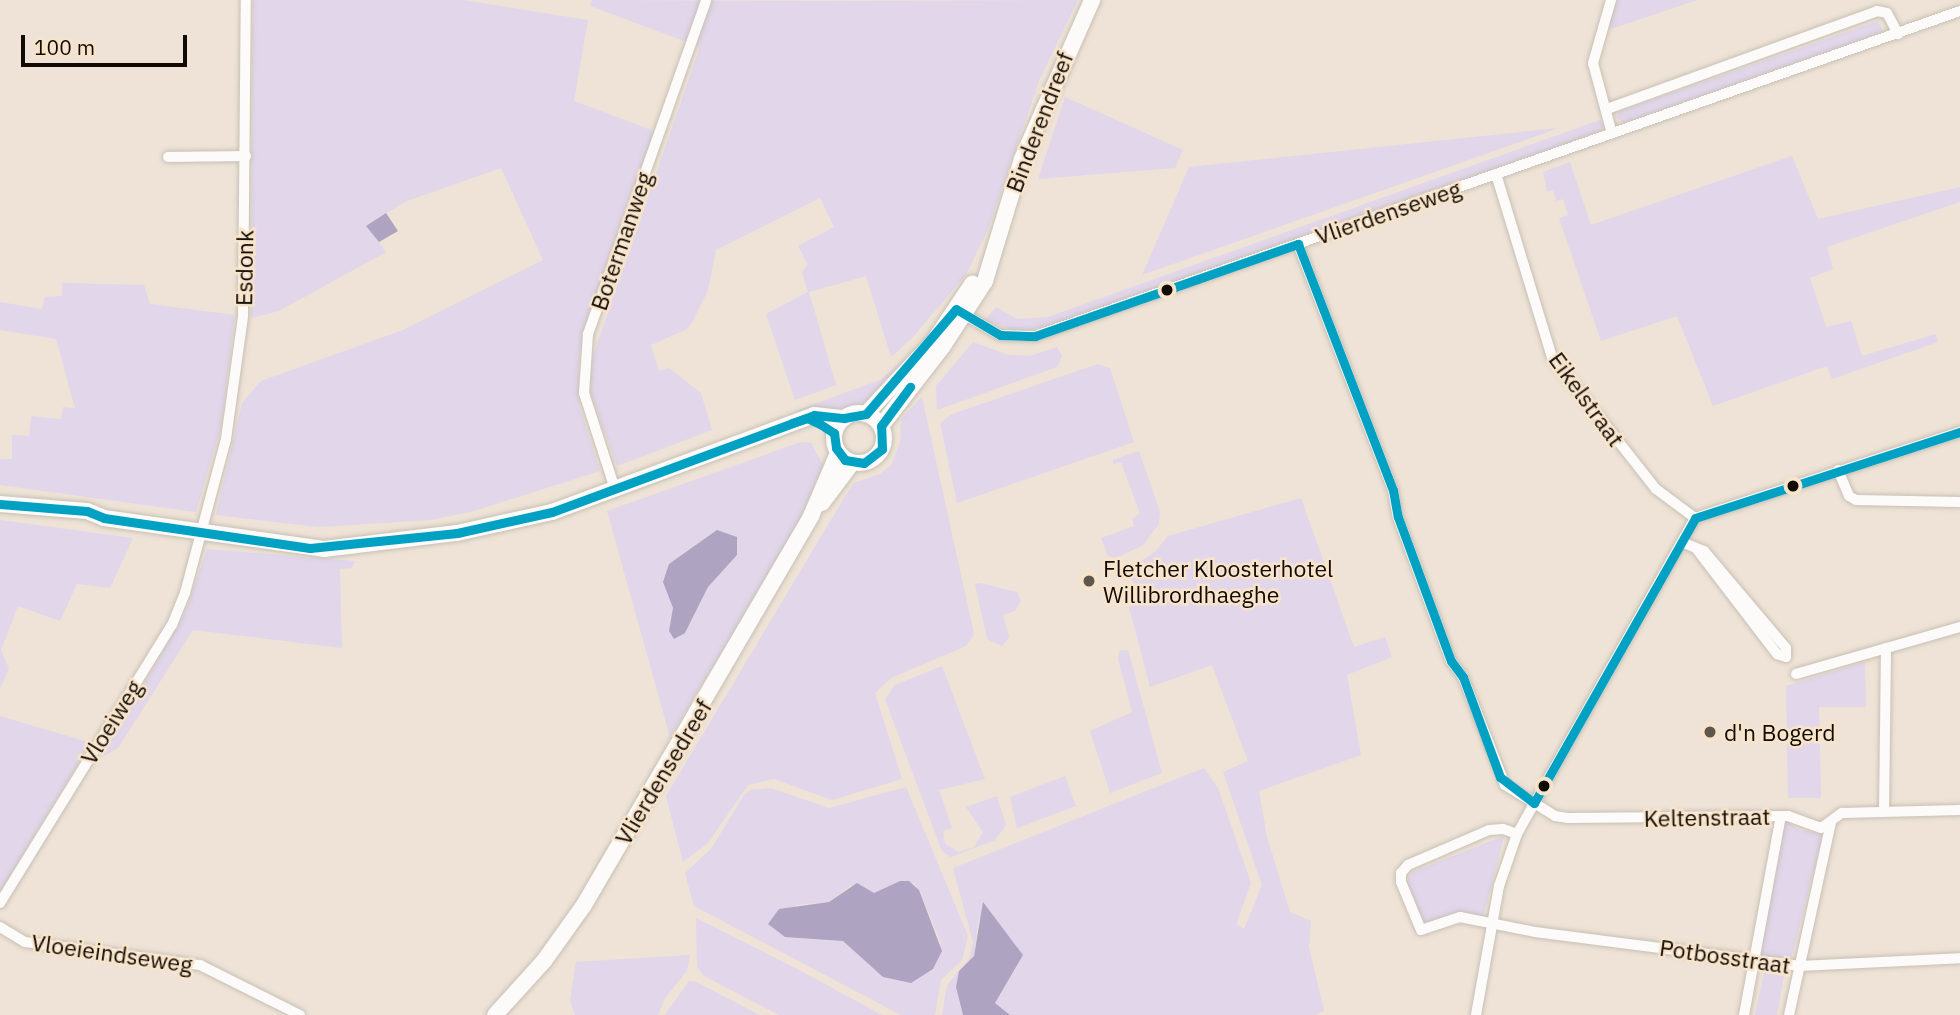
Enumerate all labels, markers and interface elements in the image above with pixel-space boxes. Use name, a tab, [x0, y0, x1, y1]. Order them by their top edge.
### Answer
scale bar	[24, 21, 191, 65]
text: 100 m	[34, 33, 95, 61]
street label: Binderendreef	[1000, 48, 1078, 196]
street label: Botermanweg	[584, 168, 658, 314]
street label: Vlierdenseweg	[1312, 174, 1464, 250]
street label: Esdonk	[230, 230, 258, 306]
unlabelled marker	[1160, 283, 1174, 297]
street label: Eikelstraat	[1544, 346, 1630, 452]
unlabelled marker	[1786, 479, 1800, 493]
place label: Fletcher Kloosterhotel Willibrordhaeghe	[1103, 554, 1333, 608]
marker: Fletcher Kloosterhotel Willibrordhaeghe	[1081, 573, 1097, 589]
street label: Vloeiweg	[74, 675, 148, 769]
street label: Vlierdensedreef	[609, 695, 717, 849]
place label: d'n Bogerd	[1724, 718, 1836, 746]
marker: d'n Bogerd	[1702, 724, 1718, 740]
unlabelled marker	[1537, 779, 1551, 793]
street label: Keltenstraat	[1643, 802, 1771, 832]
street label: Vloeieindseweg	[30, 928, 194, 978]
street label: Potbosstraat	[1658, 933, 1792, 979]

